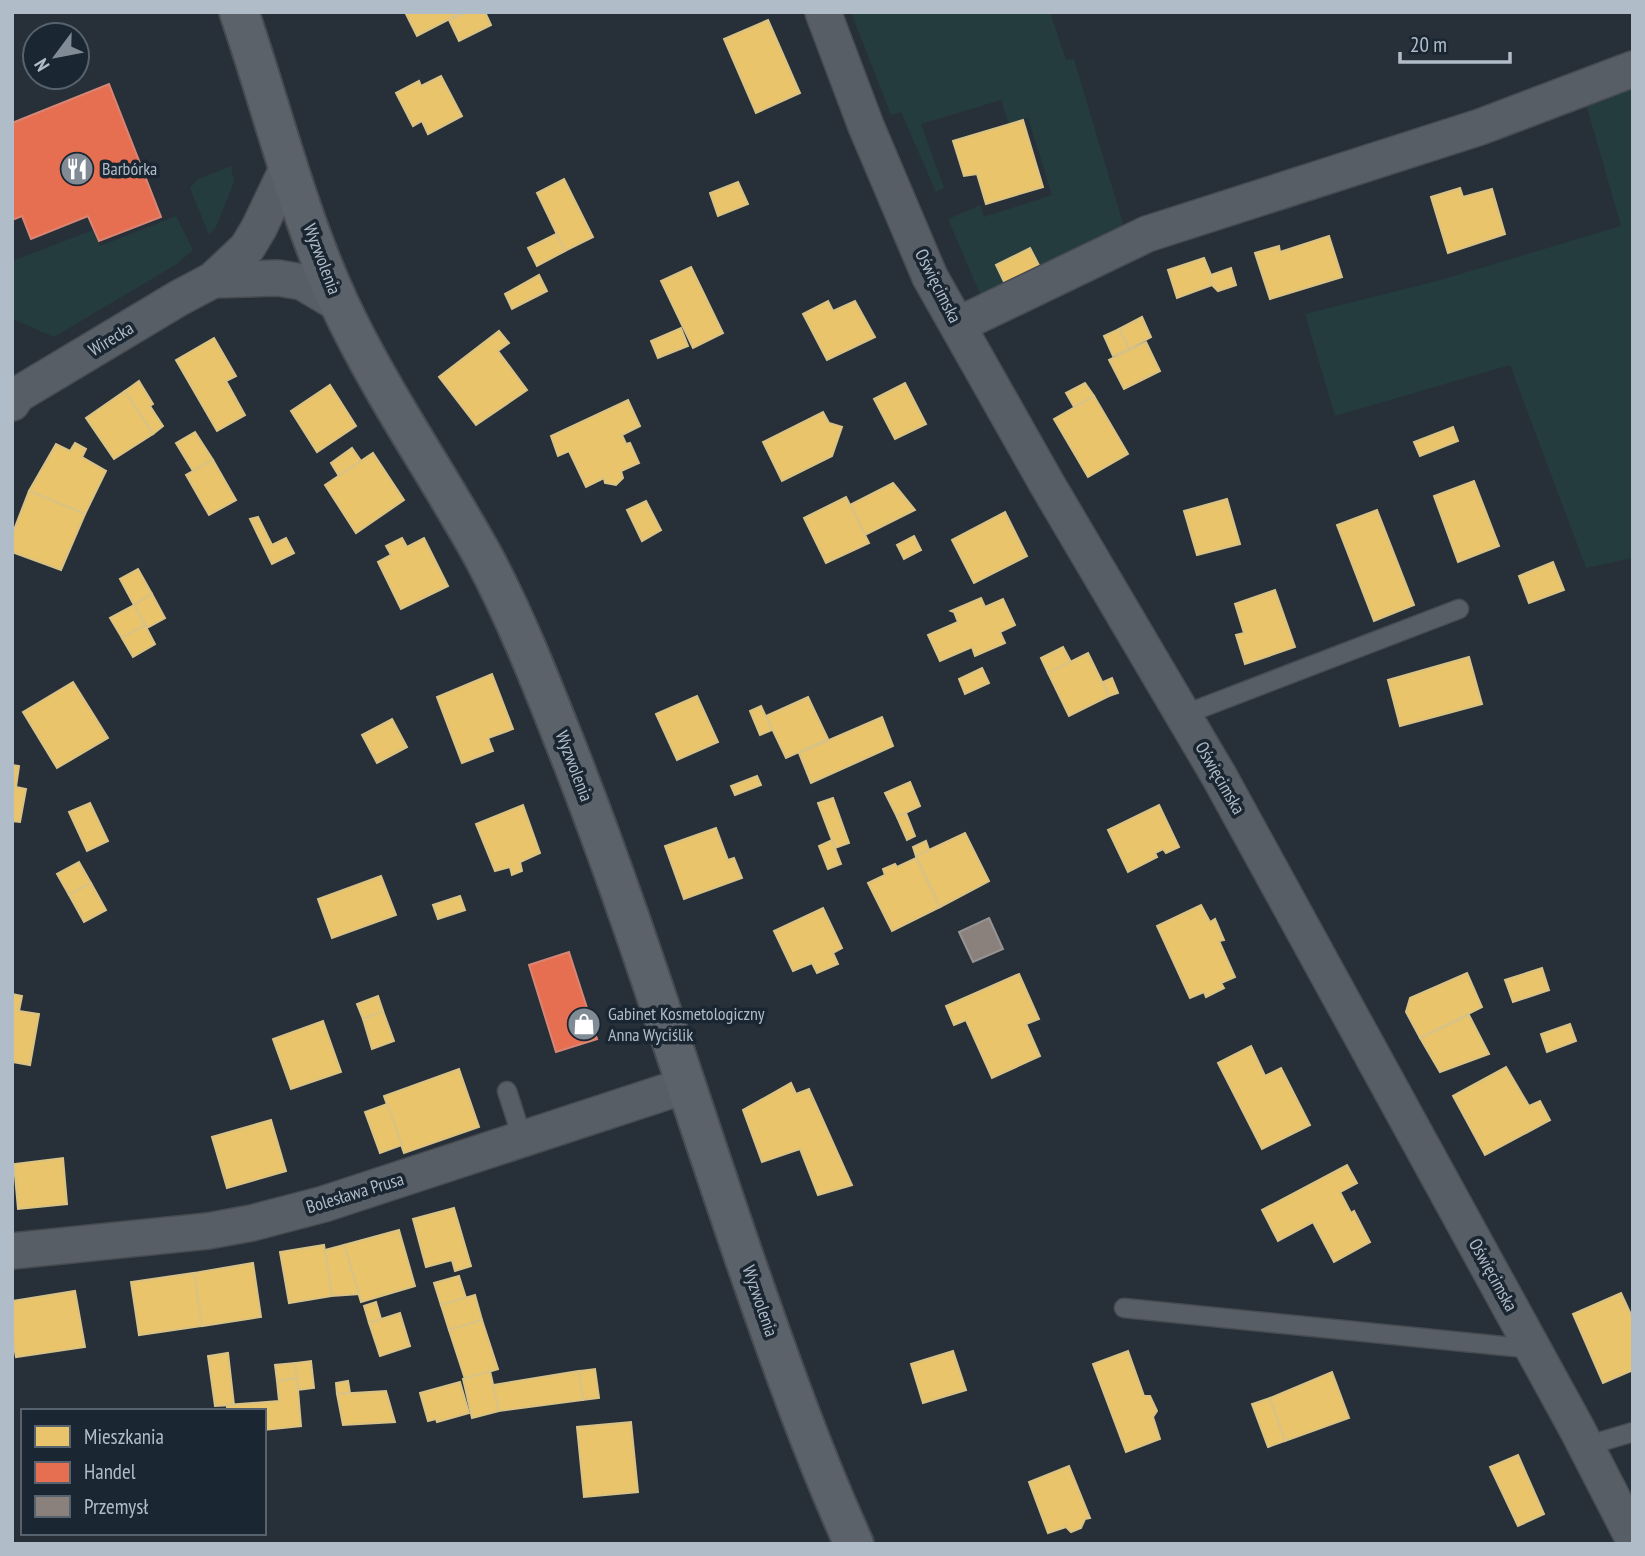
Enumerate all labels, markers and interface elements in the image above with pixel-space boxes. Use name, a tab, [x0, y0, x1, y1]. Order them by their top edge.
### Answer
north arrow	[21, 21, 91, 91]
scale bar	[1400, 21, 1510, 65]
text: 20 m	[1410, 31, 1447, 58]
text: N	[29, 54, 54, 76]
restaurant icon: Barbórka	[58, 150, 96, 188]
place label: Barbórka	[102, 157, 157, 180]
street label: Wyzwolenia	[298, 220, 346, 297]
street label: Oświęcimska	[910, 245, 967, 327]
street label: Wirecka	[84, 316, 138, 361]
street label: Wyzwolenia	[550, 727, 598, 804]
street label: Oświęcimska	[1190, 737, 1250, 818]
place label: Gabinet Kosmetologiczny Anna Wyciślik	[608, 1002, 765, 1046]
shop icon: Gabinet Kosmetologiczny Anna Wyciślik	[565, 1005, 603, 1043]
street label: Bolesława Prusa	[303, 1167, 406, 1218]
street label: Oświęcimska	[1464, 1234, 1523, 1315]
street label: Wyzwolenia	[738, 1262, 783, 1340]
legend	[21, 1409, 266, 1535]
text: Mieszkania	[84, 1423, 164, 1450]
text: Handel	[84, 1458, 136, 1485]
text: Przemysł	[84, 1493, 148, 1520]

